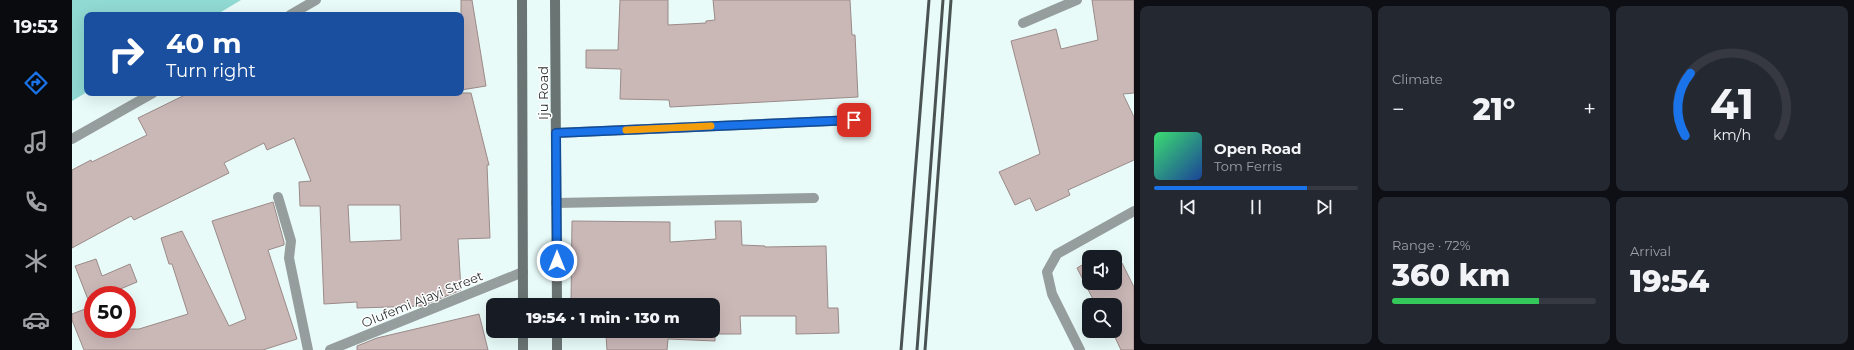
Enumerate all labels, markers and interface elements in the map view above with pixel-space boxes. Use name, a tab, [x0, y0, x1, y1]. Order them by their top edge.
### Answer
text: 19:53	[14, 16, 58, 38]
text: 40 m	[166, 26, 242, 60]
icon: right	[100, 28, 152, 80]
text: Turn right	[166, 60, 256, 82]
street label: Iju Road	[535, 66, 551, 120]
icon: directions	[22, 69, 50, 97]
text: Climate	[1392, 71, 1443, 87]
text: 41	[1710, 79, 1754, 129]
text: 21°	[1473, 91, 1515, 128]
text: −	[1392, 96, 1405, 123]
text: +	[1583, 96, 1596, 123]
pin	[837, 103, 871, 137]
icon: arrive	[843, 109, 865, 131]
text: km/h	[1713, 126, 1751, 144]
icon: music	[22, 128, 50, 156]
text: Open Road	[1214, 139, 1302, 158]
text: Tom Ferris	[1214, 158, 1282, 174]
icon: phone	[22, 188, 50, 216]
icon: previous	[1177, 196, 1199, 218]
icon: pause	[1245, 196, 1267, 218]
icon: next	[1313, 196, 1335, 218]
text: Range · 72%	[1392, 237, 1471, 253]
position arrow	[536, 240, 578, 282]
text: Arrival	[1630, 243, 1671, 259]
icon: climate	[22, 247, 50, 275]
map controls	[1082, 250, 1122, 338]
button: sound	[1082, 250, 1122, 290]
text: 360 km	[1392, 257, 1510, 294]
text: 19:54	[1630, 263, 1709, 300]
street label: Olufemi Ajayi Street	[359, 267, 485, 331]
speed limit sign: 50	[84, 286, 136, 338]
button: search	[1082, 298, 1122, 338]
icon: car	[22, 306, 50, 334]
text: 19:54 · 1 min · 130 m	[526, 308, 680, 327]

